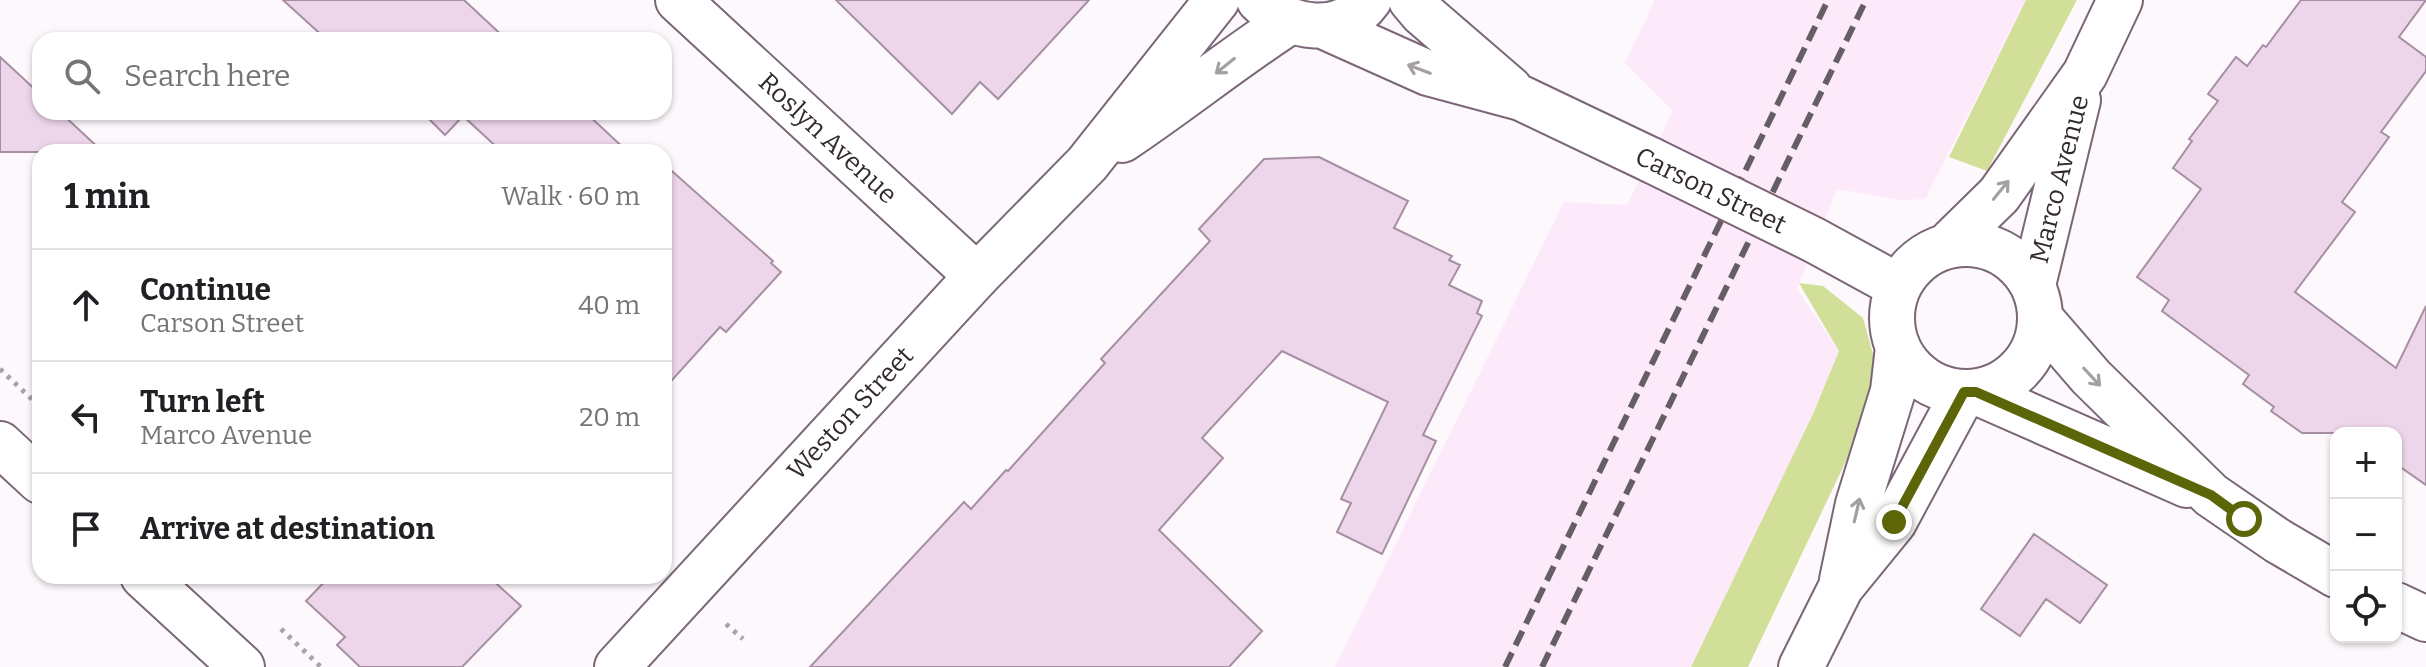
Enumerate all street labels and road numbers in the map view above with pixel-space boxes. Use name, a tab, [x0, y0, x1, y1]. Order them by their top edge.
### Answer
street label: Roslyn Avenue	[752, 66, 903, 210]
street label: Marco Avenue	[2024, 92, 2095, 266]
street label: Carson Street	[1630, 141, 1792, 241]
street label: Weston Street	[781, 340, 920, 486]

